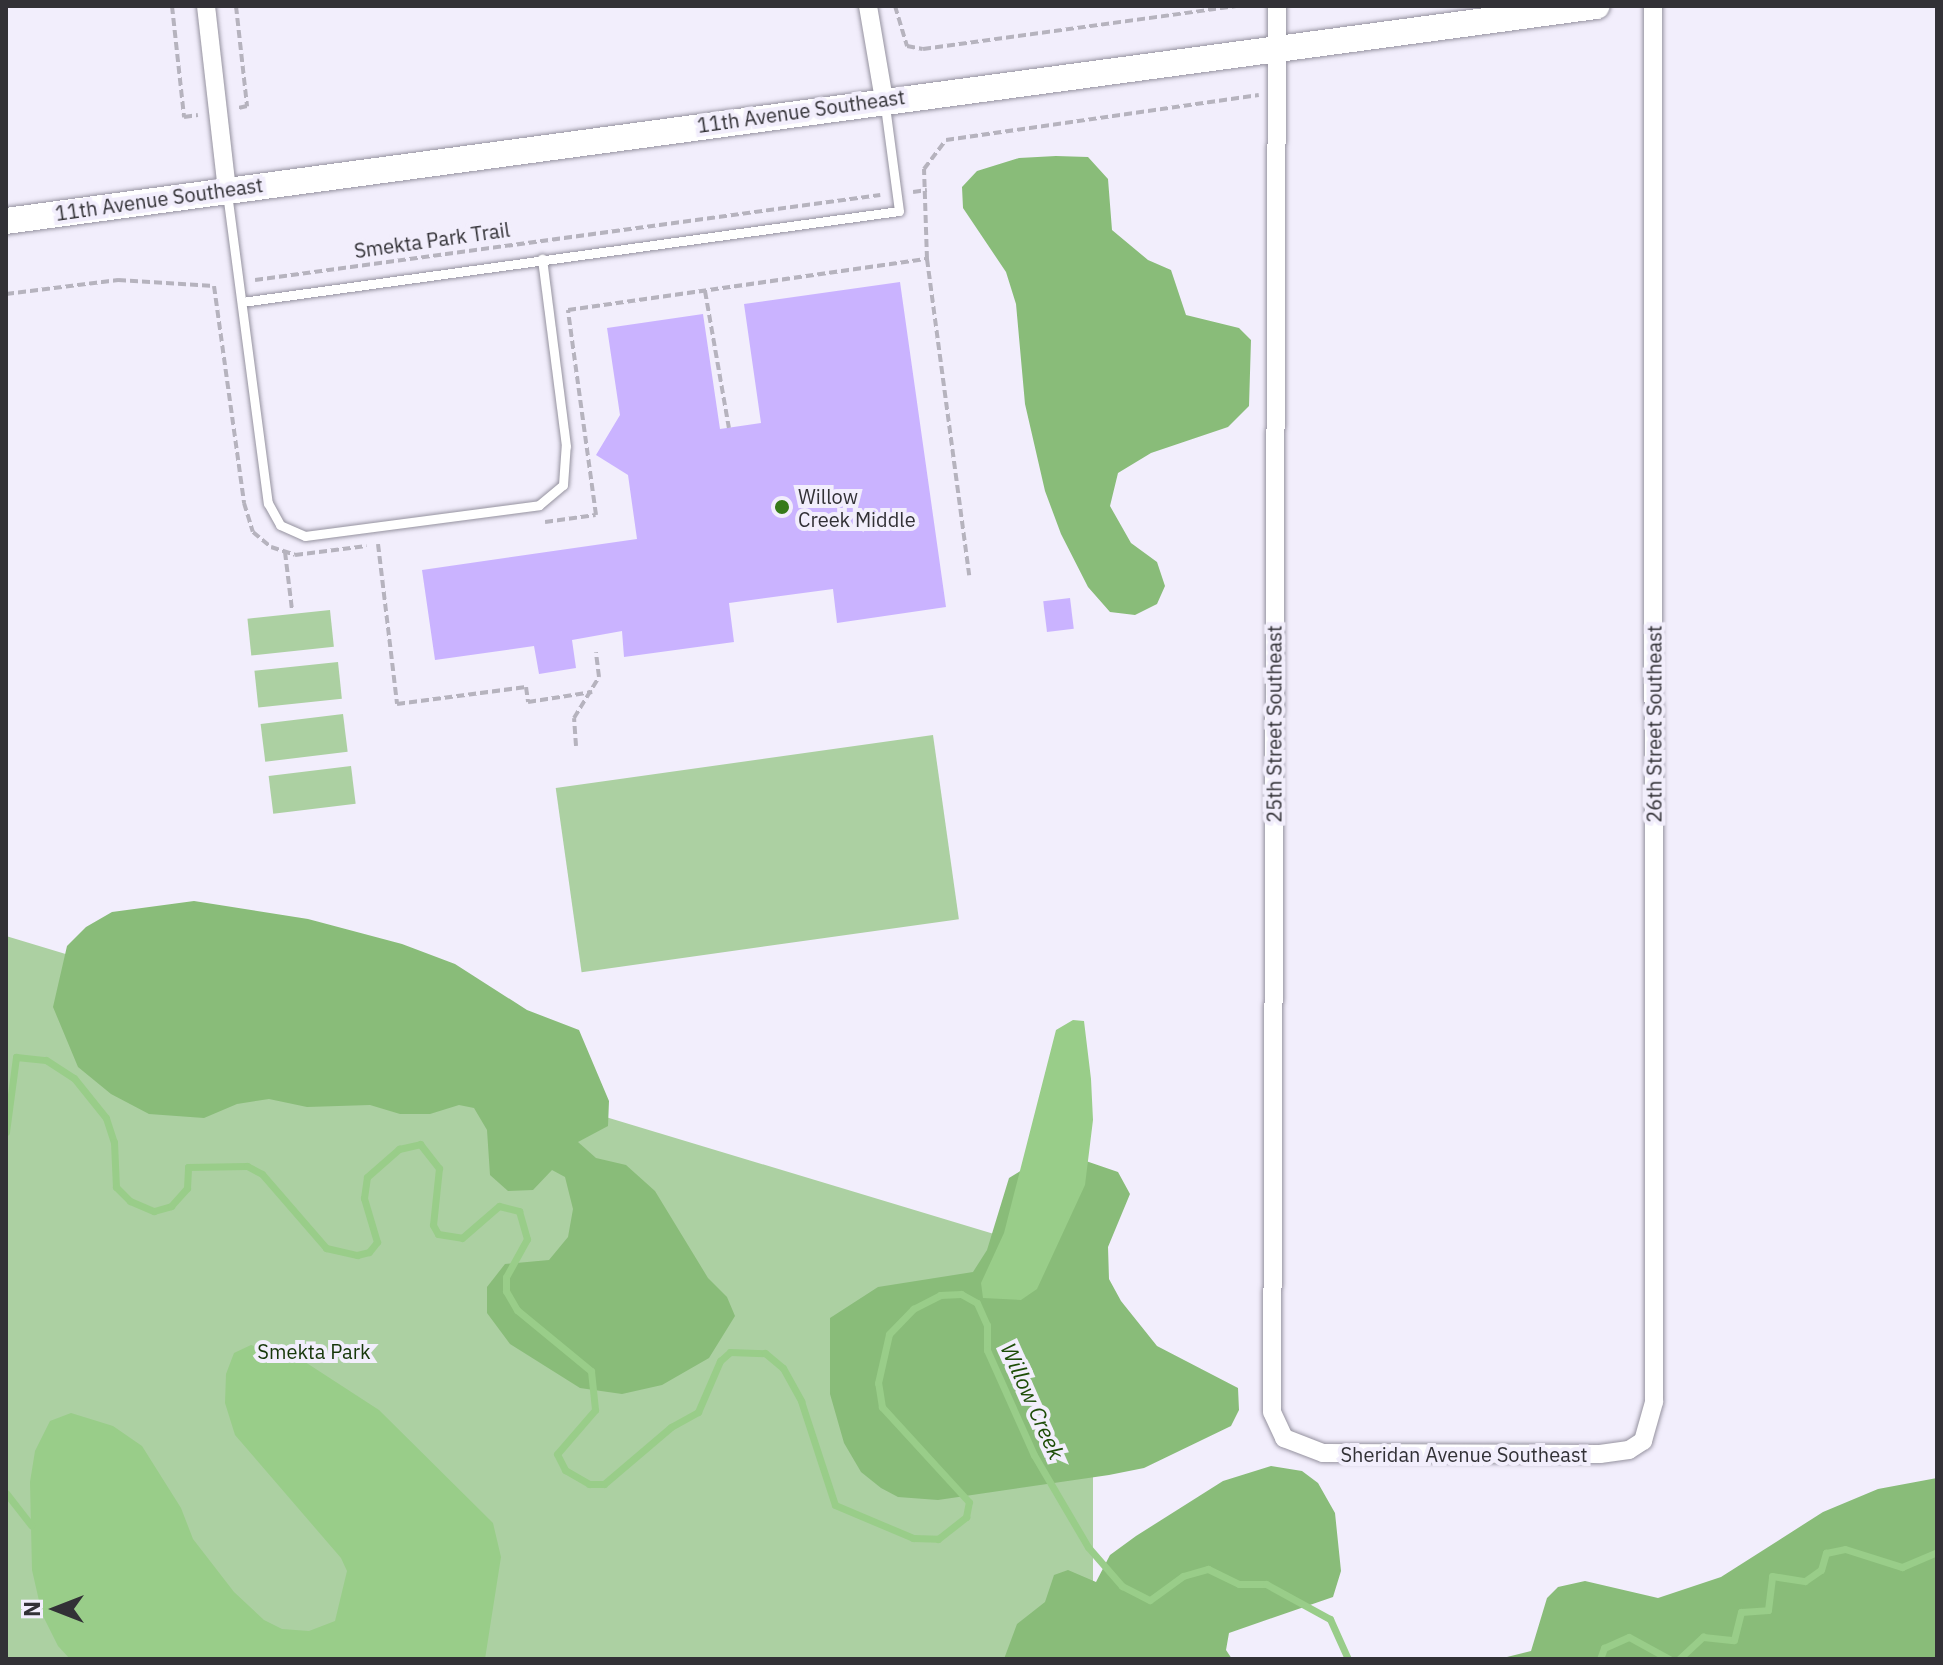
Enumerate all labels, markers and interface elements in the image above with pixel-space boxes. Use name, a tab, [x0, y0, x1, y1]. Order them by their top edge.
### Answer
street label: 11th Avenue Southeast	[696, 85, 906, 137]
street label: 11th Avenue Southeast	[54, 173, 264, 225]
street label: Smekta Park Trail	[353, 217, 511, 263]
place label: Willow Creek Middle	[798, 484, 916, 531]
marker: Willow Creek Middle	[773, 498, 791, 516]
street label: 25th Street Southeast	[1262, 625, 1286, 823]
street label: 26th Street Southeast	[1642, 625, 1666, 823]
park label: Smekta Park	[257, 1339, 371, 1363]
water label: Willow Creek	[996, 1339, 1070, 1463]
street label: Sheridan Avenue Southeast	[1341, 1442, 1587, 1466]
north arrow	[16, 1569, 96, 1649]
text: N	[17, 1601, 46, 1617]

